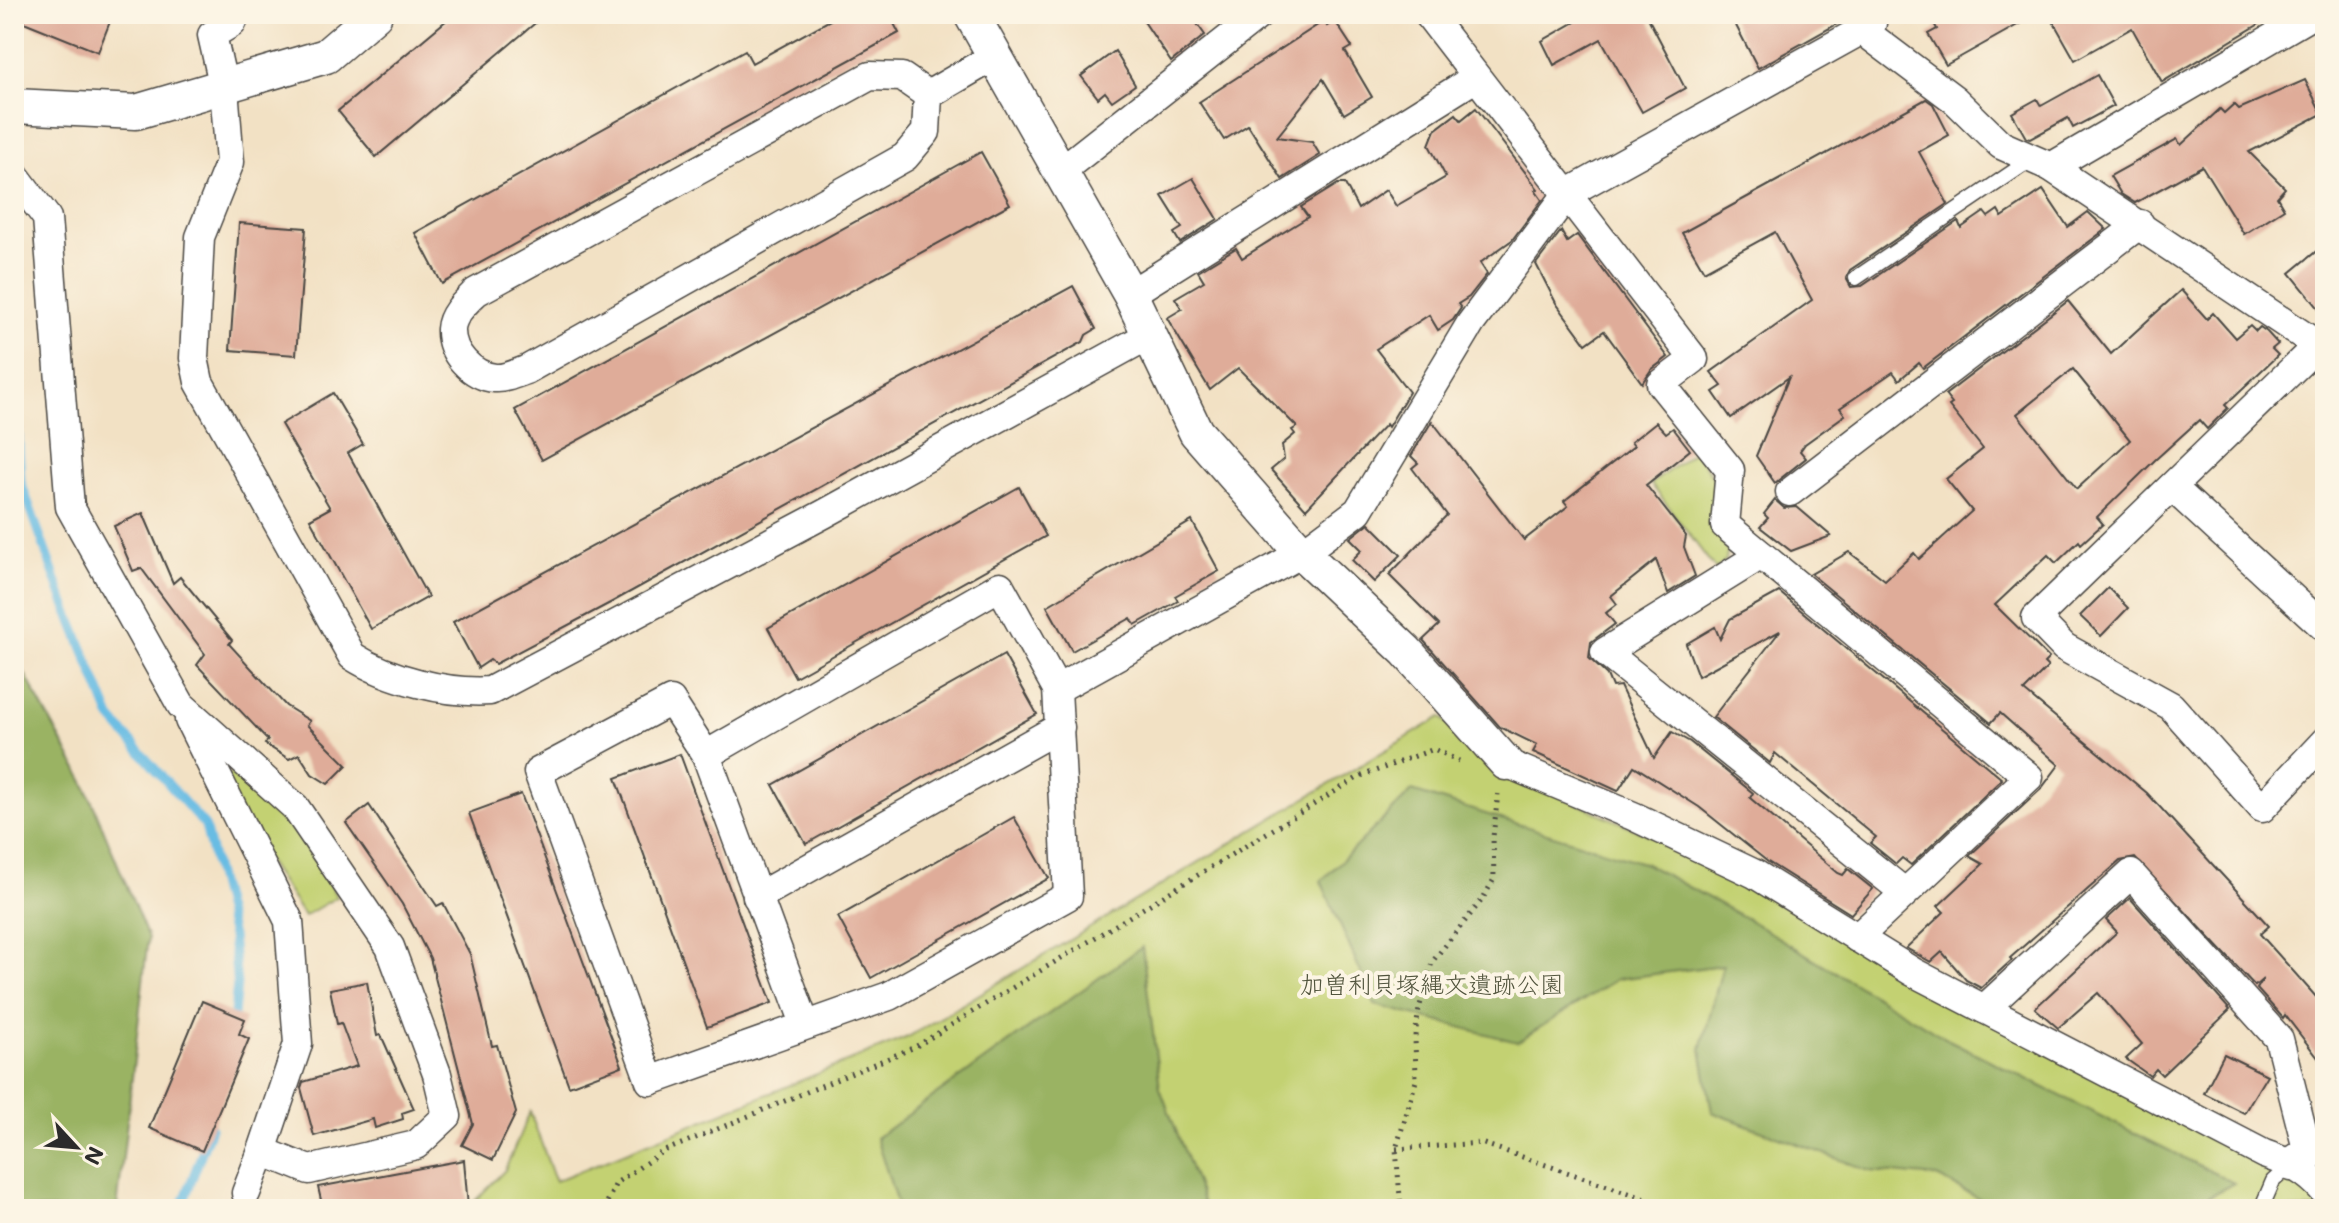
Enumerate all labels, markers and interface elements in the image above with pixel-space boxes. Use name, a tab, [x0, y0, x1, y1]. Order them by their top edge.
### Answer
park label: 加曽利貝塚縄文遺跡公園	[1300, 968, 1564, 999]
north arrow	[36, 1107, 116, 1187]
text: N	[78, 1142, 111, 1170]

